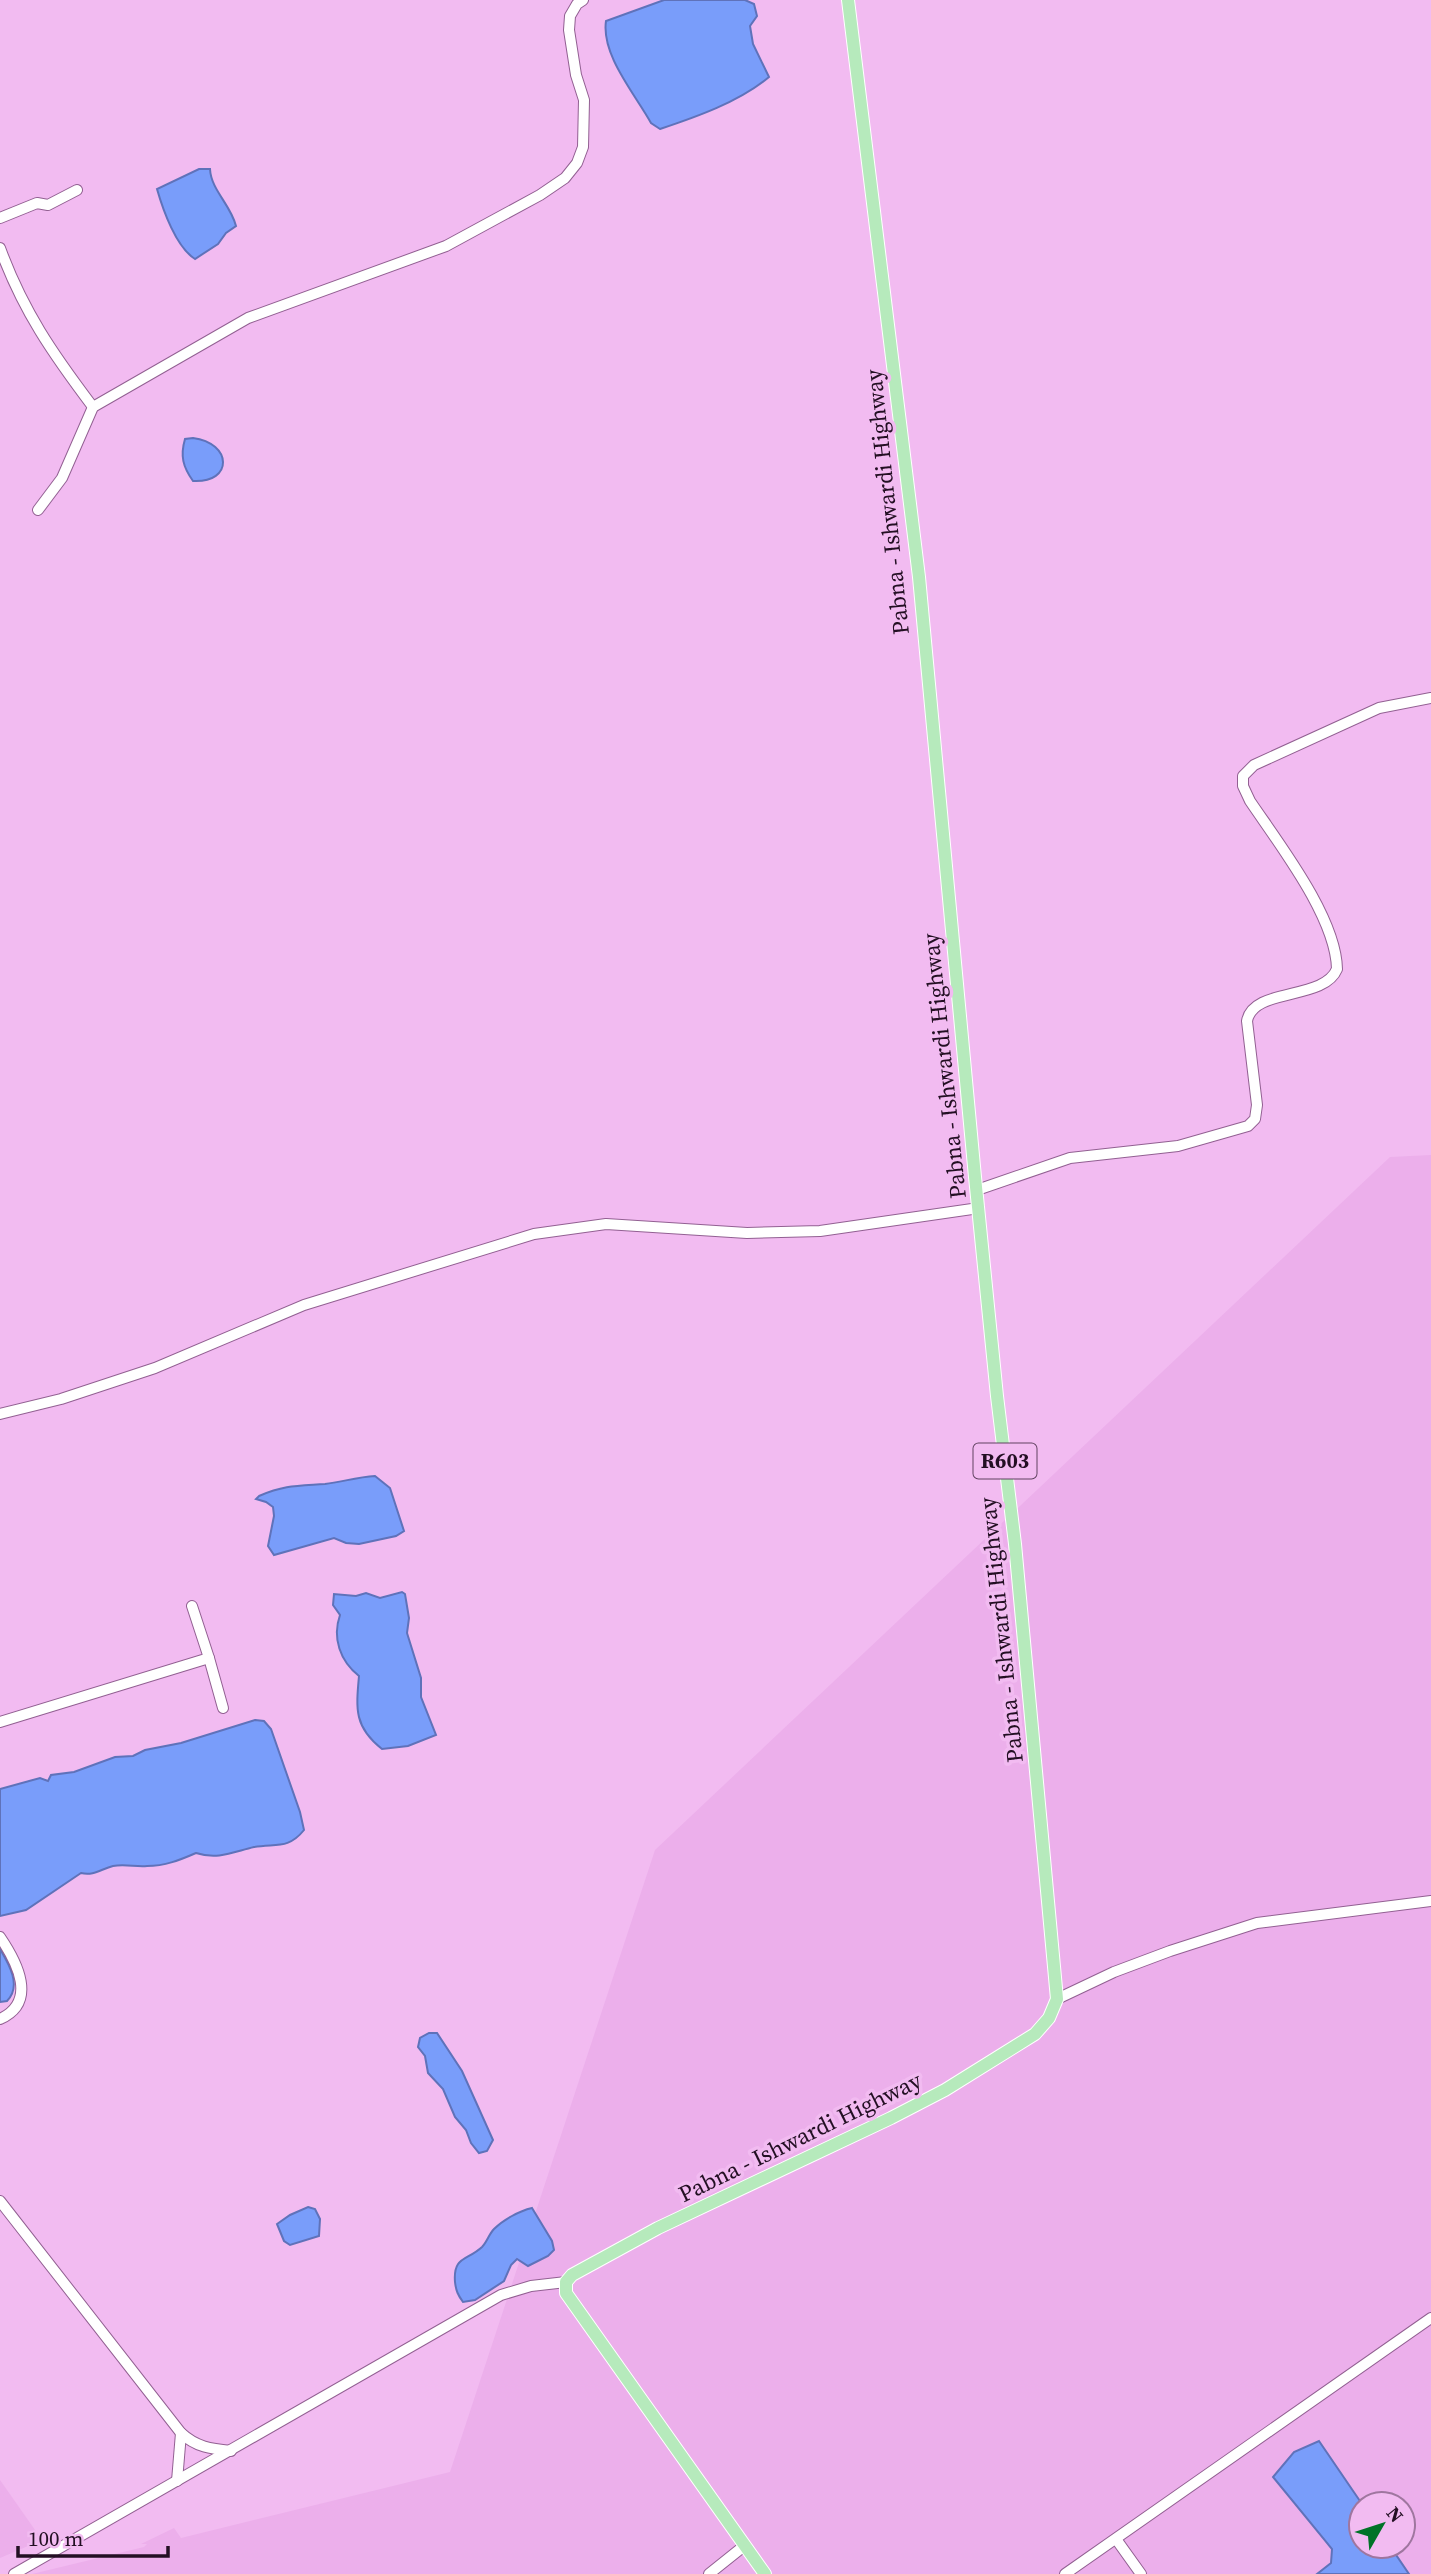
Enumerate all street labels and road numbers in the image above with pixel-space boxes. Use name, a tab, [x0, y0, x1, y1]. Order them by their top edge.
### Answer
street label: Pabna - Ishwardi Highway	[857, 367, 917, 636]
street label: Pabna - Ishwardi Highway	[914, 931, 974, 1200]
road number: R603	[974, 1444, 1036, 1478]
street label: Pabna - Ishwardi Highway	[971, 1495, 1031, 1764]
street label: Pabna - Ishwardi Highway	[673, 2064, 927, 2210]

